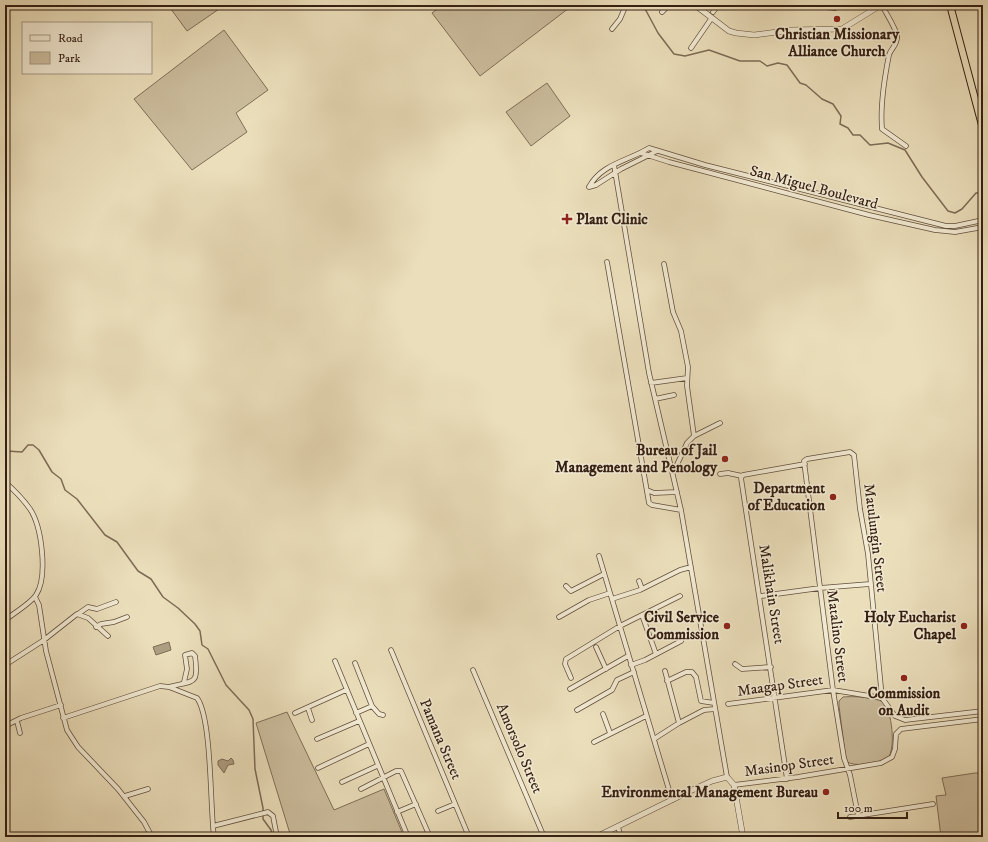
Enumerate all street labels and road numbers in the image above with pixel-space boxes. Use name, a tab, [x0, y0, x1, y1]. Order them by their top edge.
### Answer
street label: San Miguel Boulevard	[748, 161, 881, 214]
street label: Matulungin Street	[859, 483, 892, 594]
street label: Malikhain Street	[754, 543, 789, 645]
street label: Matalino Street	[822, 589, 853, 684]
street label: Maagap Street	[736, 670, 824, 701]
street label: Pamana Street	[415, 696, 466, 782]
street label: Amorsolo Street	[492, 700, 547, 796]
street label: Masinop Street	[743, 750, 835, 781]

